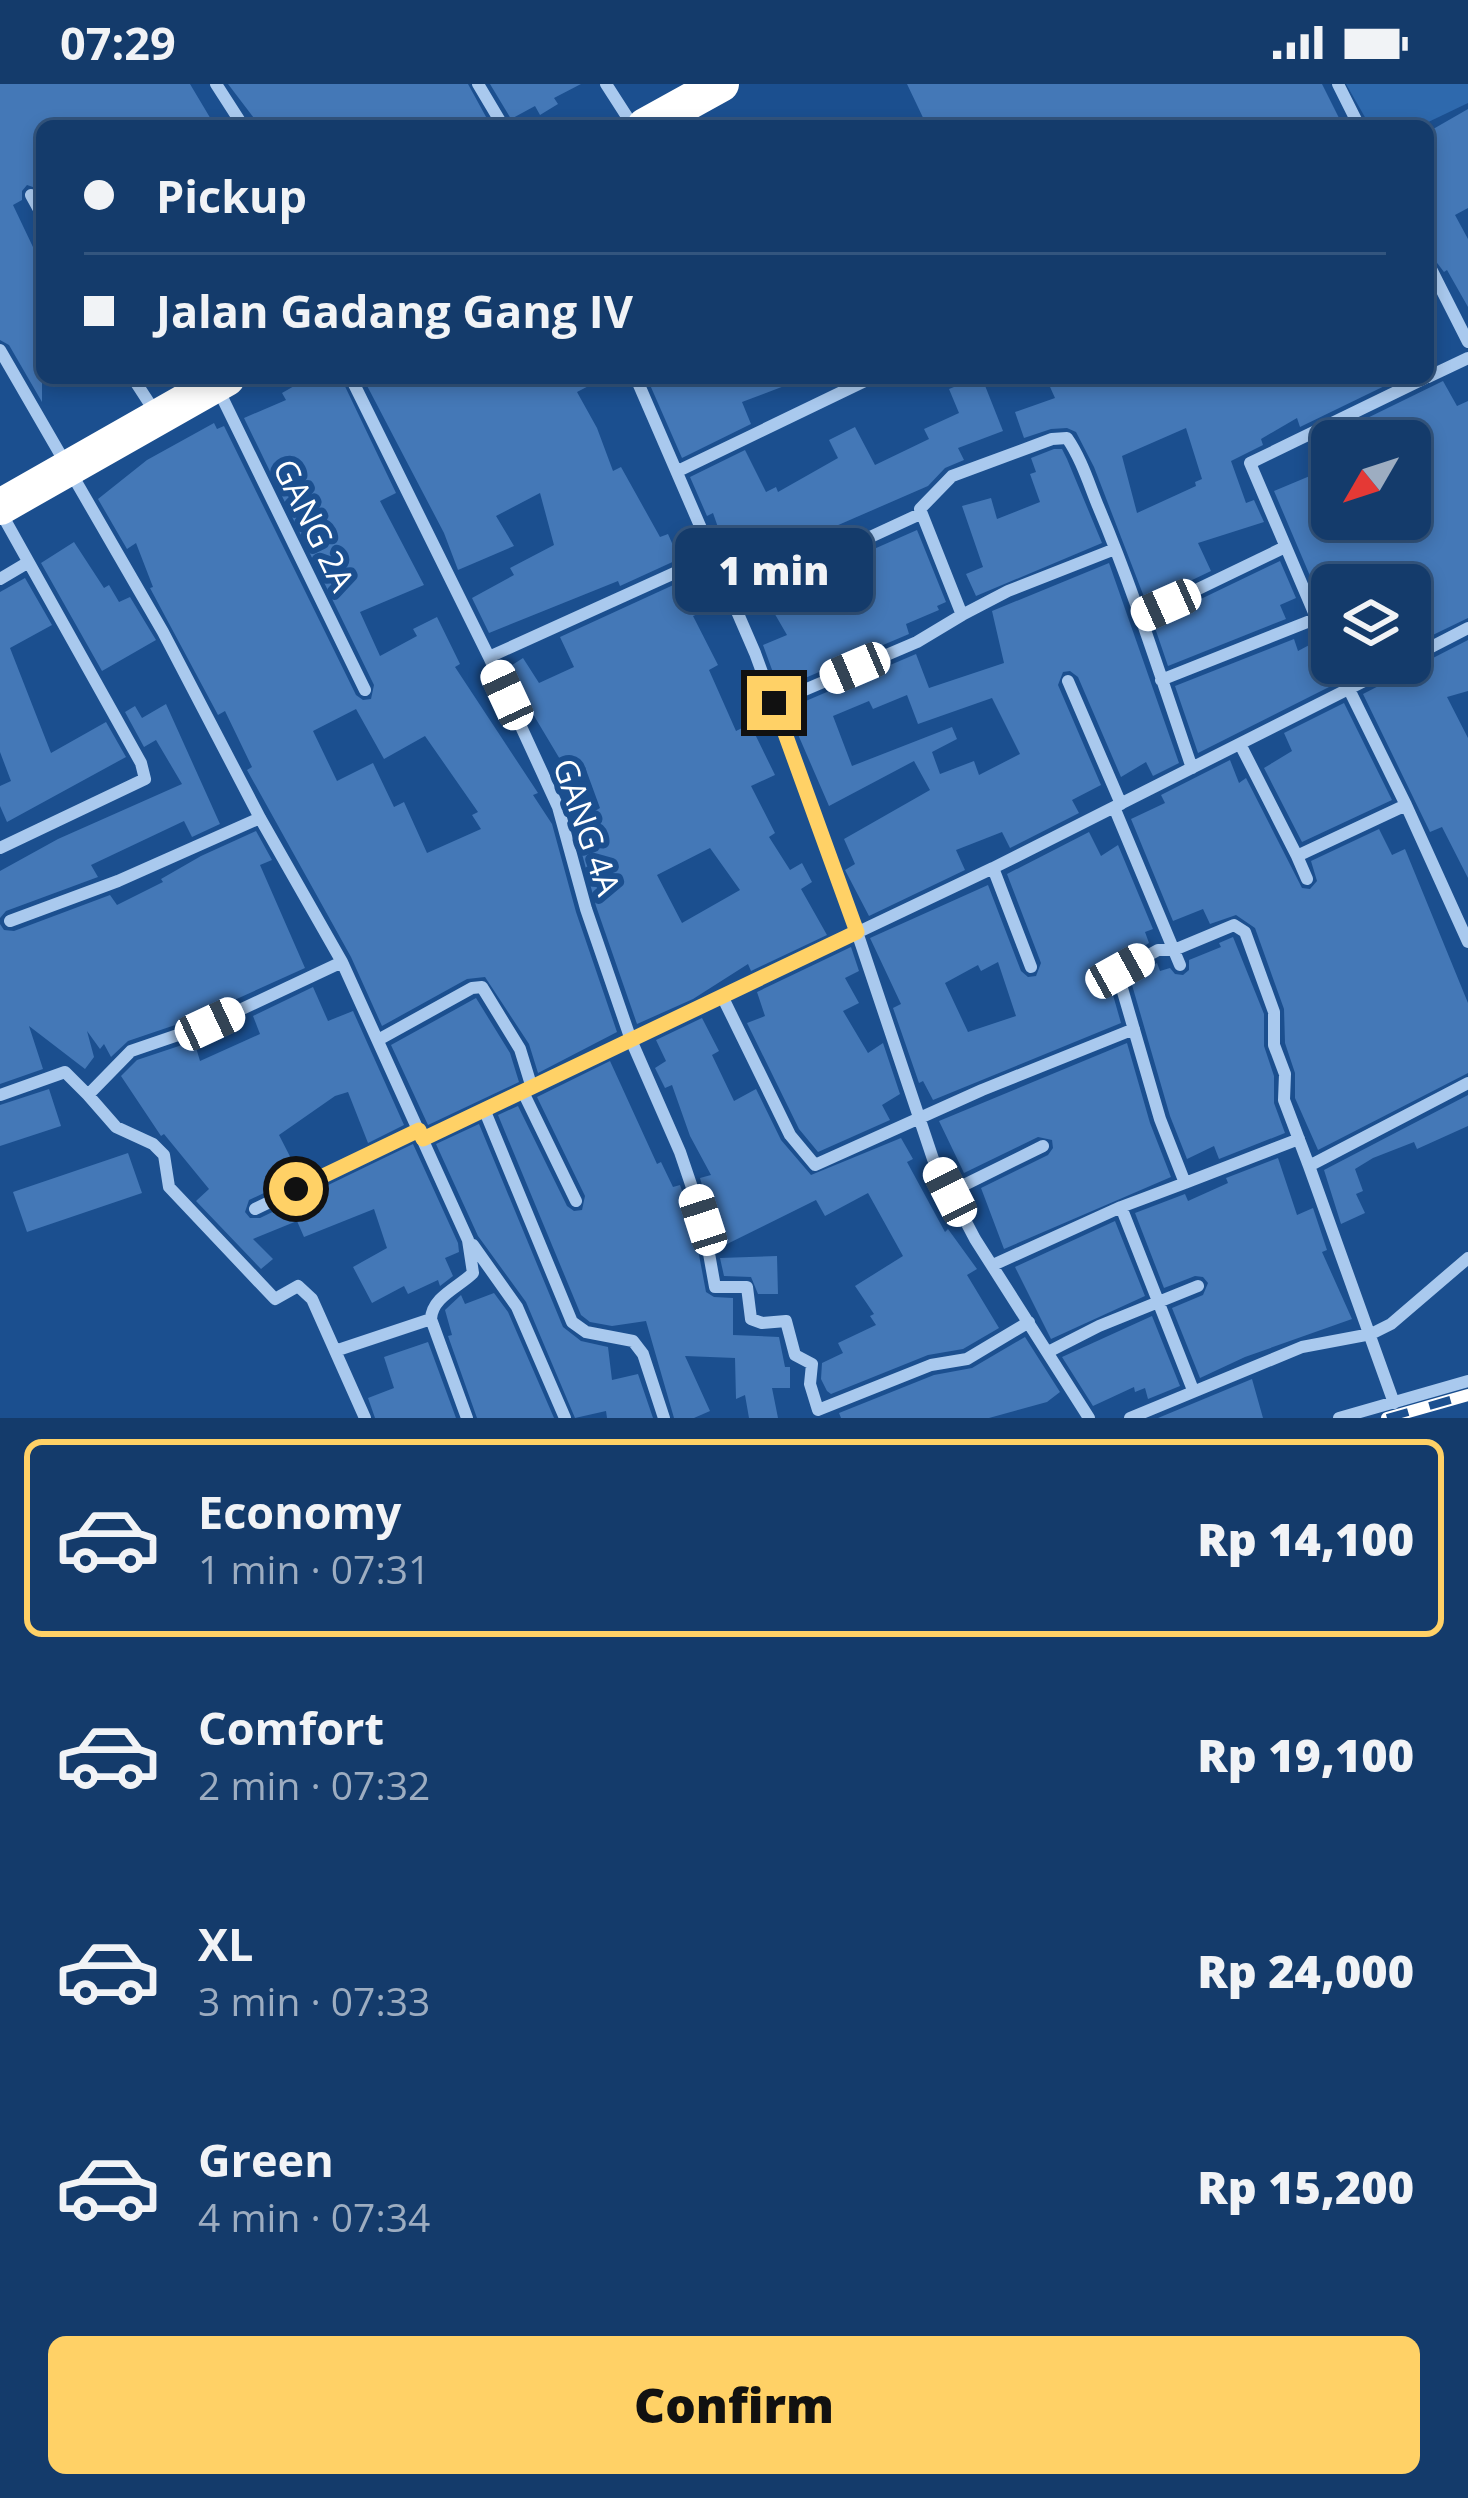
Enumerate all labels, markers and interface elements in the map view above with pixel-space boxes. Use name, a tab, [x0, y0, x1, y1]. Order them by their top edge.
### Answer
text: 07:29	[60, 12, 176, 73]
text: Pickup	[156, 165, 307, 226]
text: Jalan Gadang Gang IV	[156, 280, 633, 341]
north arrow	[1311, 420, 1431, 540]
map controls	[1311, 420, 1431, 684]
street label: GANG 2A	[263, 451, 366, 599]
callout: 1 min	[675, 529, 873, 613]
text: 1 min	[719, 543, 829, 596]
button: layers	[1311, 564, 1431, 684]
car	[1126, 574, 1206, 636]
car	[815, 637, 895, 699]
car	[475, 655, 539, 735]
route end	[747, 676, 801, 730]
street label: GANG 4A	[543, 752, 632, 901]
car	[1080, 938, 1160, 1004]
car	[170, 992, 250, 1056]
car	[918, 1152, 982, 1232]
route start	[269, 1162, 323, 1216]
car	[675, 1180, 731, 1260]
text: Economy	[198, 1481, 401, 1542]
icon: car	[54, 1484, 162, 1592]
text: Rp 14,100	[1197, 1508, 1414, 1569]
text: 1 min · 07:31	[198, 1542, 430, 1595]
text: Comfort	[198, 1697, 384, 1758]
icon: car	[54, 1700, 162, 1808]
text: Rp 19,100	[1197, 1724, 1414, 1785]
text: 2 min · 07:32	[198, 1758, 430, 1811]
text: XL	[198, 1913, 253, 1974]
icon: car	[54, 1916, 162, 2024]
text: Rp 24,000	[1197, 1940, 1414, 2001]
text: 3 min · 07:33	[198, 1974, 430, 2027]
text: Green	[198, 2129, 334, 2190]
icon: car	[54, 2132, 162, 2240]
text: Rp 15,200	[1197, 2156, 1414, 2217]
text: 4 min · 07:34	[198, 2190, 430, 2243]
button: Confirm	[48, 2336, 1420, 2474]

